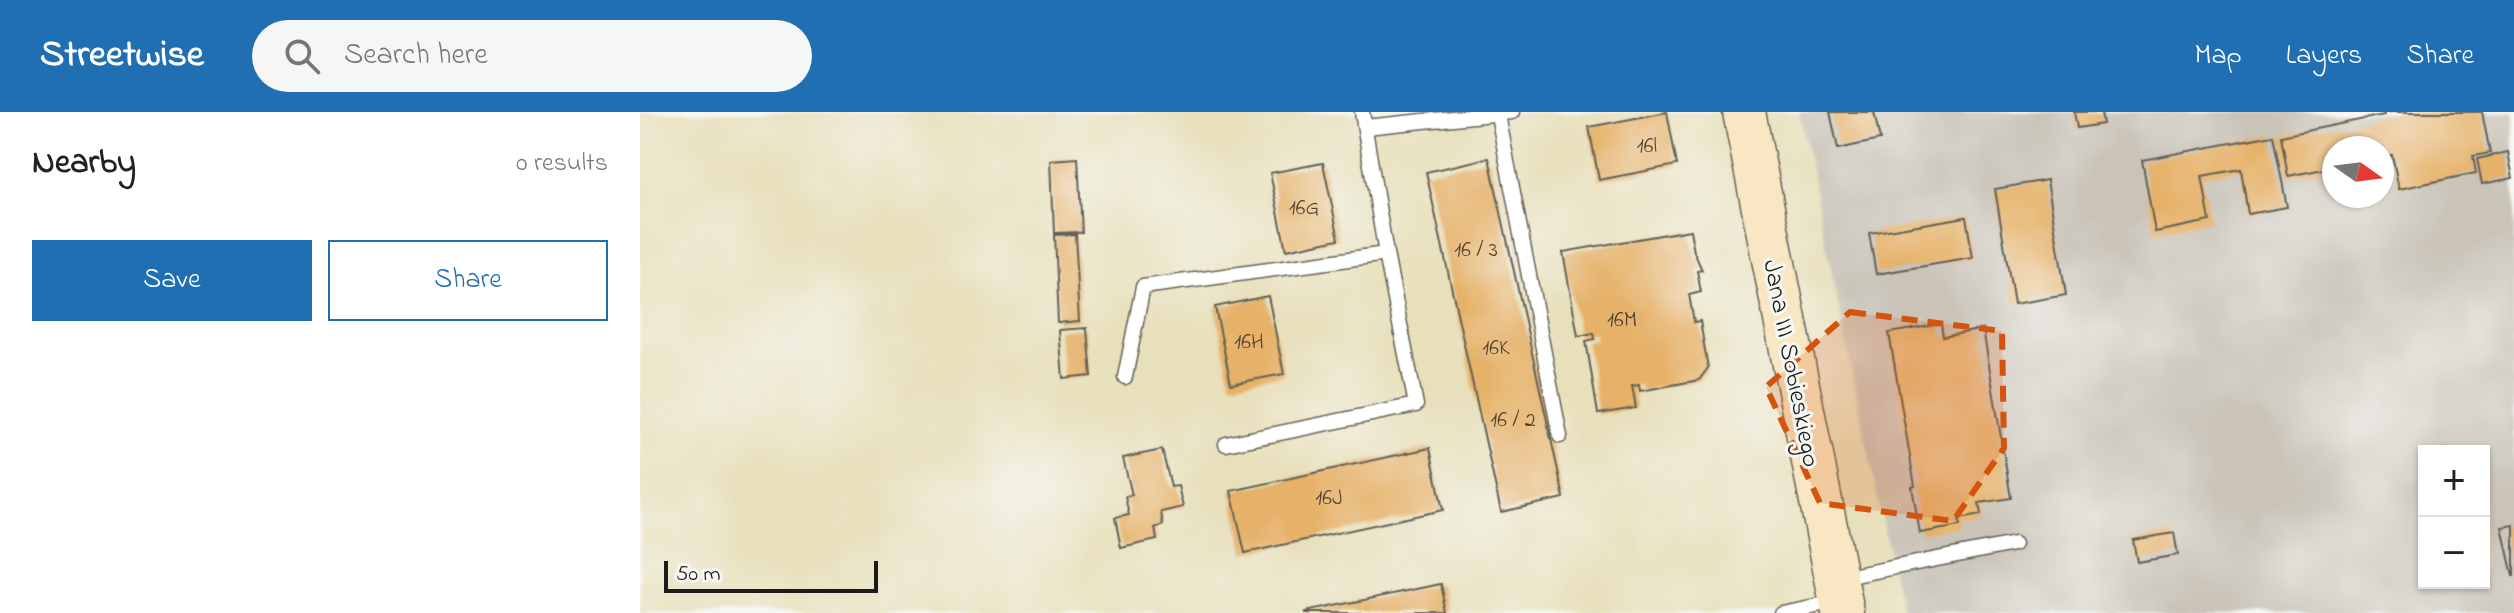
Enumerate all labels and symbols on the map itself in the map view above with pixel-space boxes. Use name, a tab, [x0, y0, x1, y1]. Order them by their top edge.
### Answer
house number: 16l	[1637, 131, 1657, 163]
north arrow	[2322, 136, 2394, 208]
house number: 16G	[1289, 193, 1319, 225]
house number: 16 / 3	[1454, 235, 1498, 267]
street label: Jana III Sobieskiego	[1751, 257, 1829, 471]
house number: 16M	[1607, 305, 1637, 337]
house number: 16H	[1234, 327, 1264, 359]
house number: 16K	[1482, 333, 1510, 365]
house number: 16 / 2	[1490, 405, 1536, 437]
house number: 16J	[1315, 483, 1343, 515]
scale bar	[664, 557, 878, 593]

